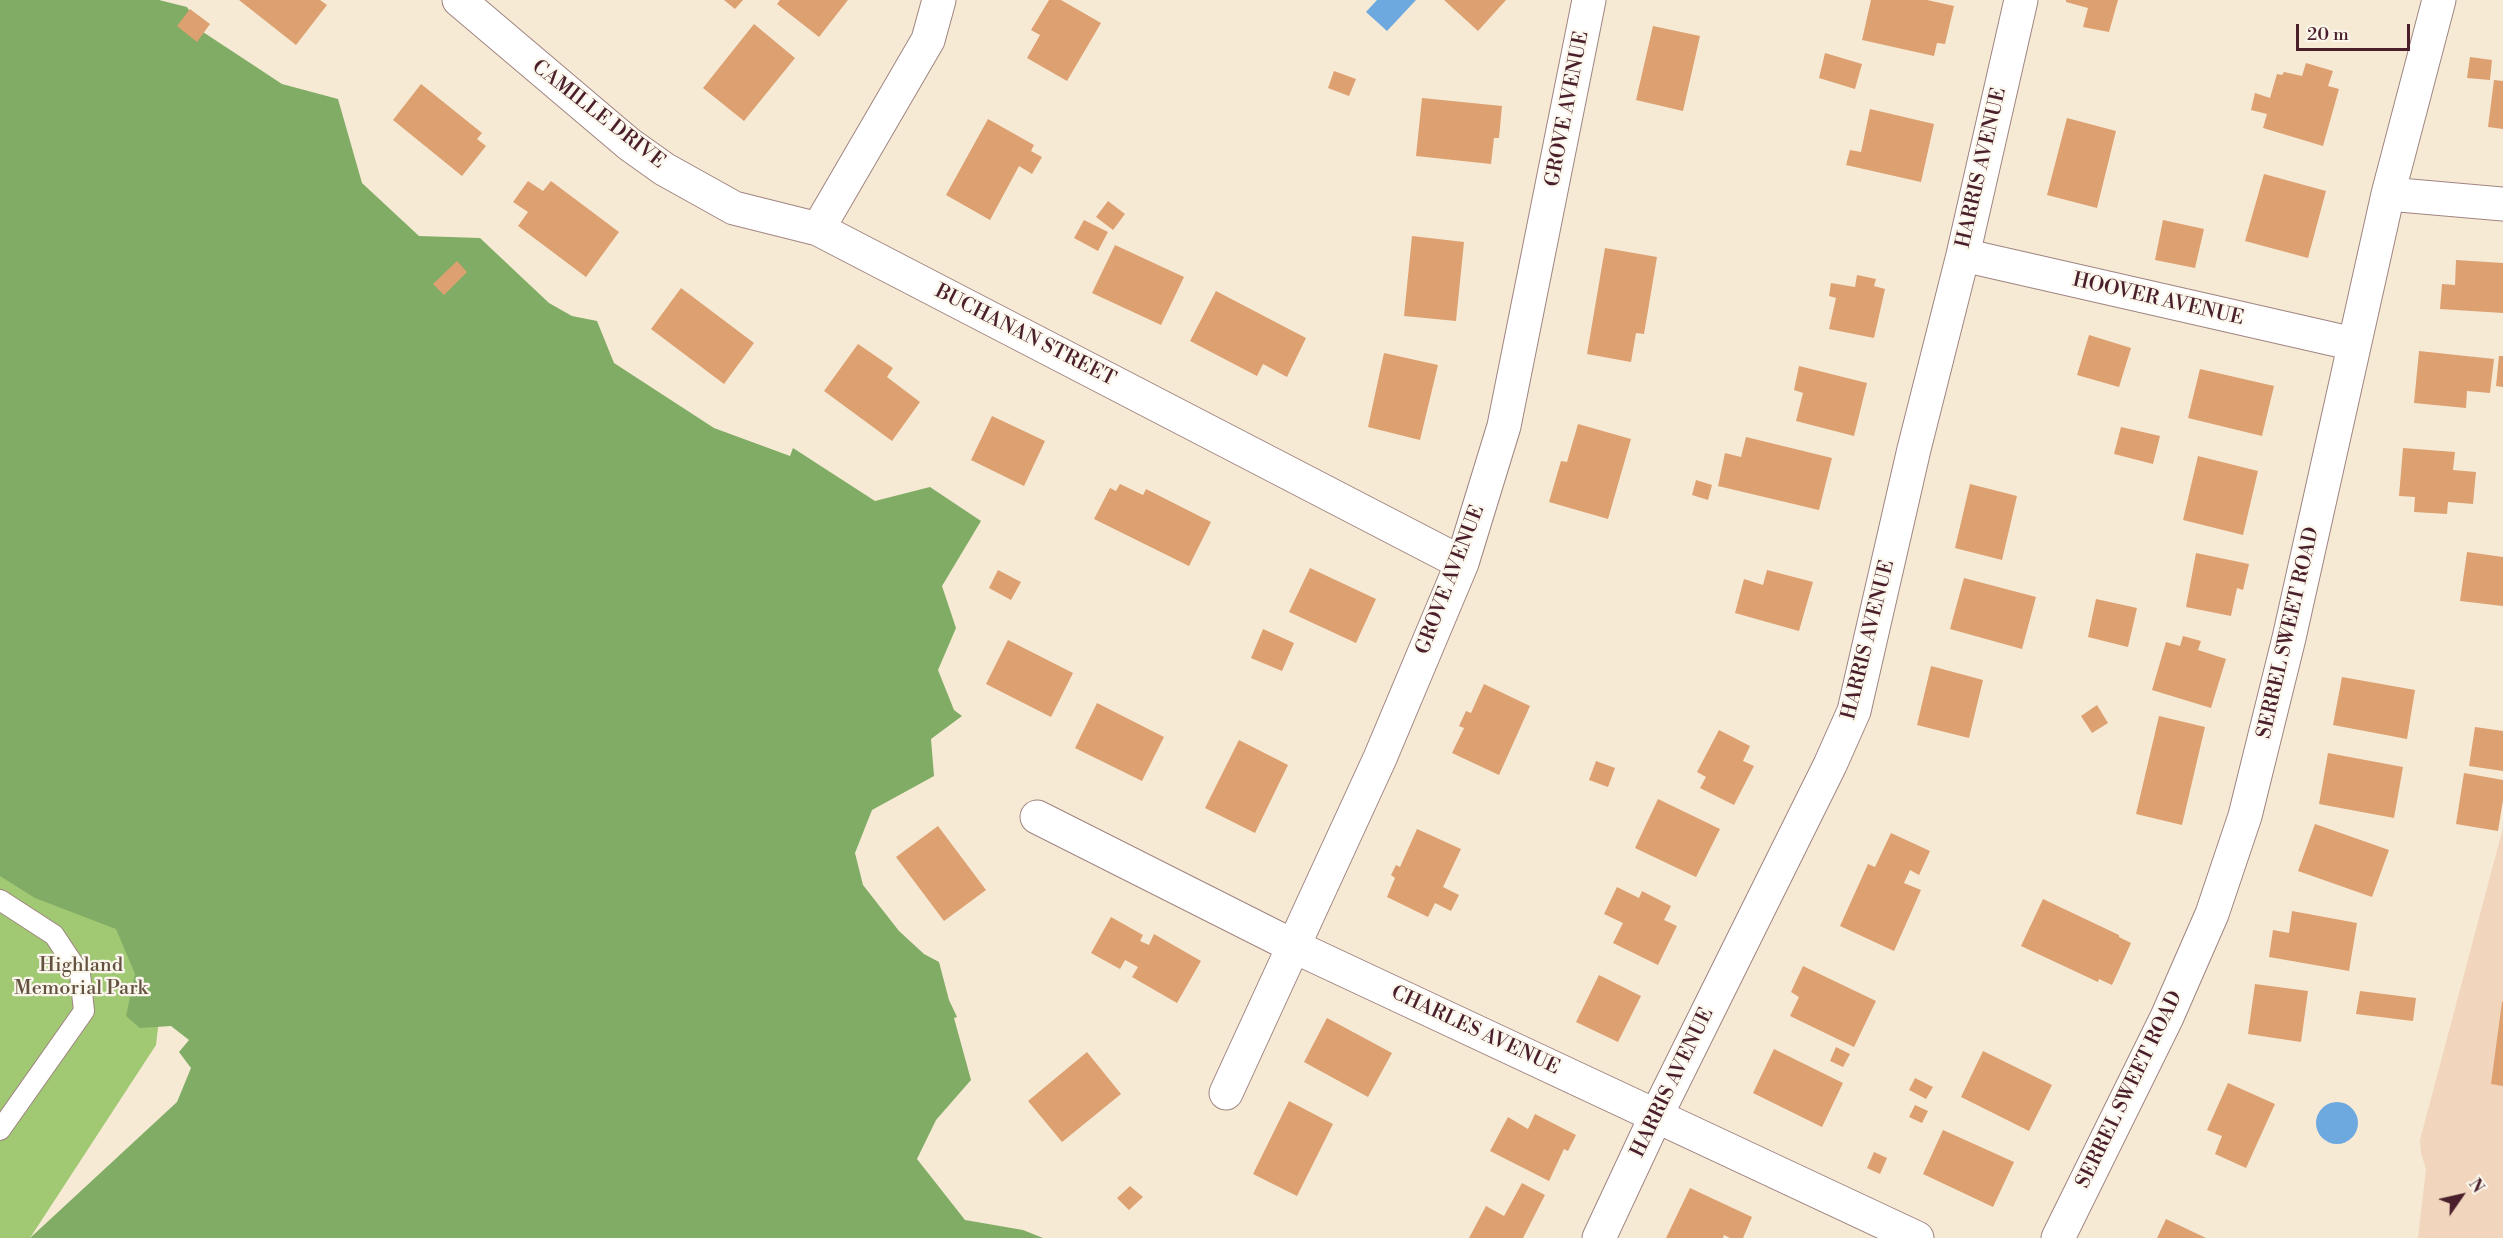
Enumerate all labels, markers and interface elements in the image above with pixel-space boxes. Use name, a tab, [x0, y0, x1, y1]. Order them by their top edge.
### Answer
scale bar	[2299, 12, 2413, 50]
text: 20 m	[2307, 23, 2349, 46]
street label: GROVE AVENUE	[1541, 29, 1595, 189]
street label: CAMILLE DRIVE	[526, 55, 670, 175]
street label: HARRIS AVENUE	[1952, 86, 2012, 250]
street label: HOOVER AVENUE	[2070, 269, 2246, 331]
street label: BUCHANAN STREET	[931, 280, 1119, 392]
street label: GROVE AVENUE	[1412, 502, 1490, 658]
street label: SERREL SWEET ROAD	[2253, 525, 2325, 741]
street label: HARRIS AVENUE	[1838, 558, 1900, 722]
park label: Highland Memorial Park	[14, 954, 148, 1001]
street label: CHARLES AVENUE	[1387, 981, 1563, 1081]
street label: SERREL SWEET ROAD	[2072, 987, 2188, 1193]
street label: HARRIS AVENUE	[1626, 1004, 1720, 1162]
north arrow	[2431, 1166, 2491, 1226]
text: N	[2464, 1175, 2488, 1197]

